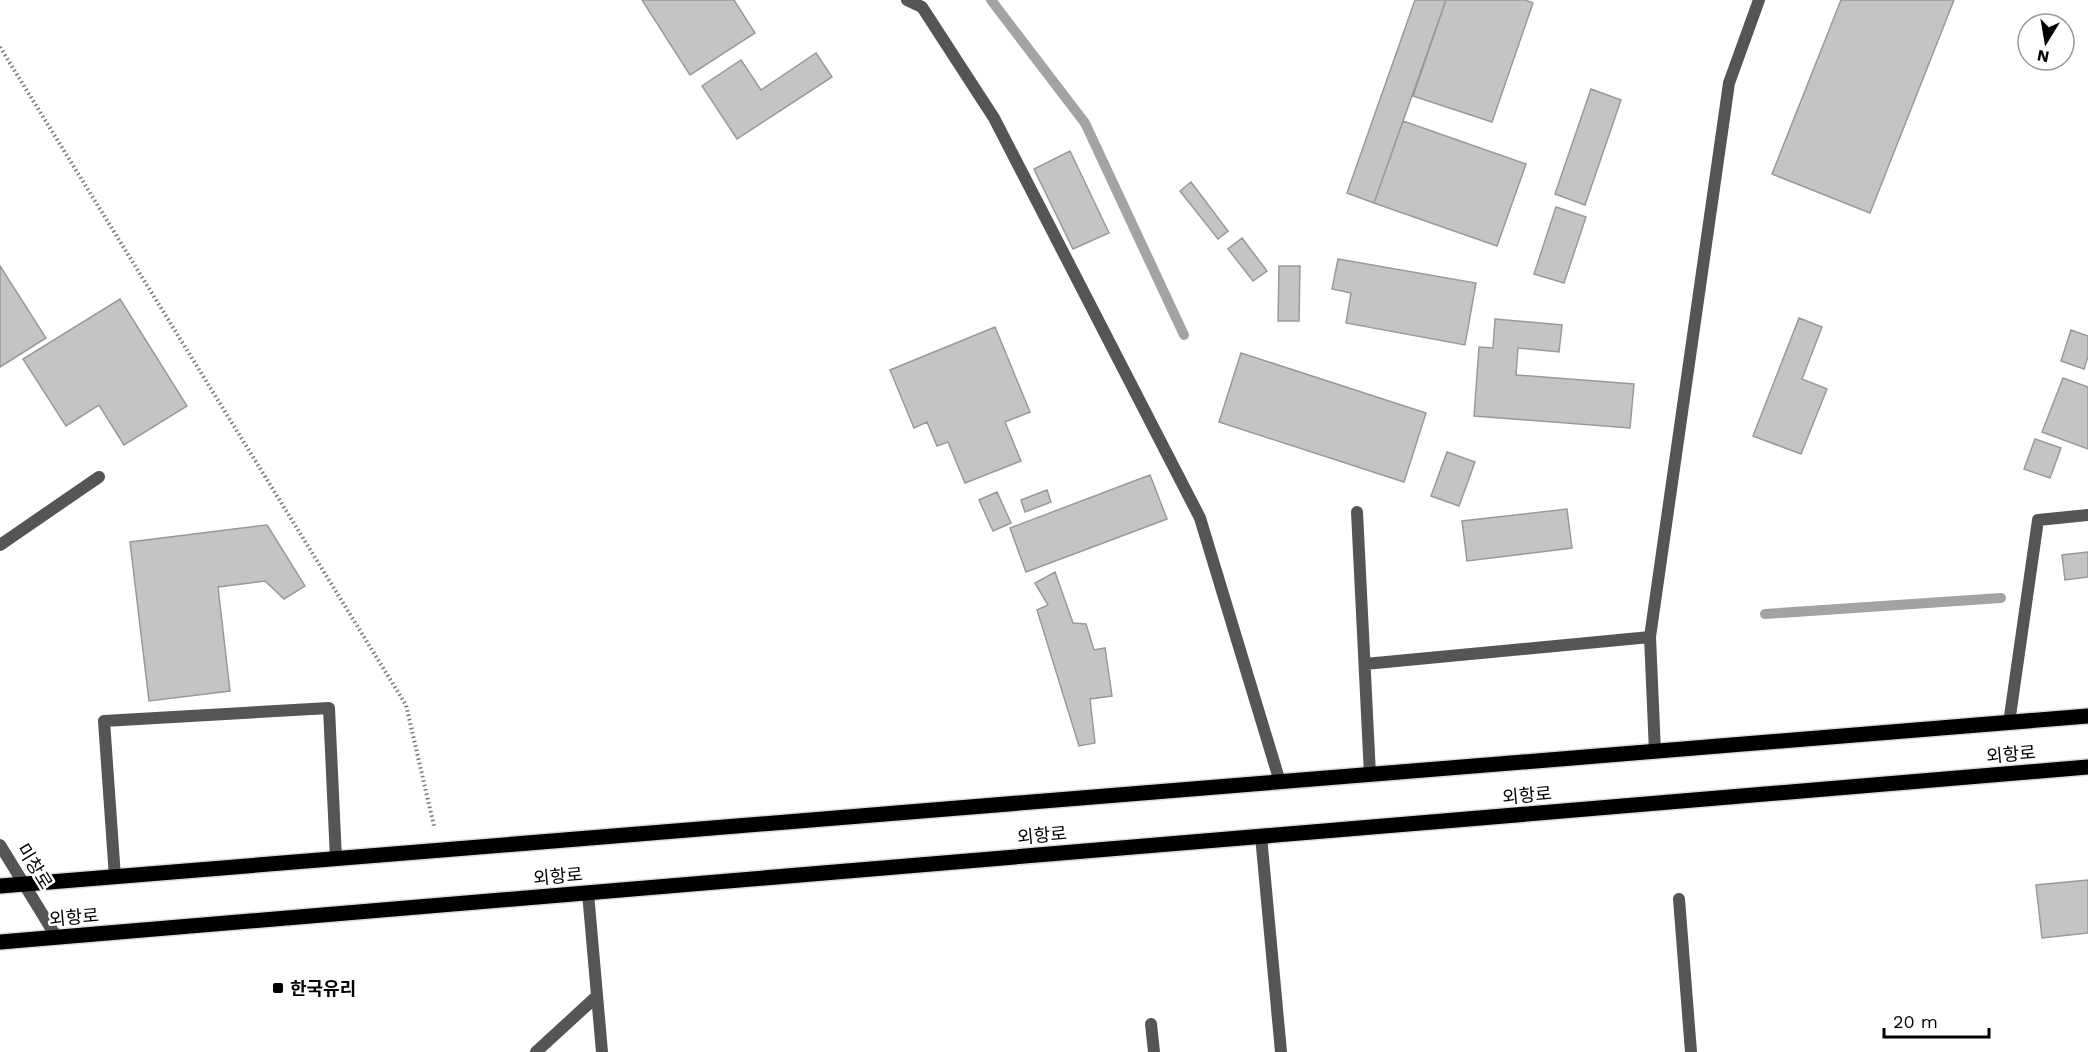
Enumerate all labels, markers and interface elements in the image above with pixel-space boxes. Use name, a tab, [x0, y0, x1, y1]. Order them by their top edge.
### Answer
north arrow	[2016, 12, 2076, 72]
text: N	[2036, 46, 2051, 67]
street label: 외항로	[1985, 741, 2037, 767]
street label: 외항로	[1501, 782, 1553, 808]
street label: 외항로	[1016, 822, 1068, 848]
street label: 미창로	[13, 839, 57, 893]
street label: 외항로	[532, 863, 584, 889]
street label: 외항로	[48, 904, 100, 930]
place label: 한국유리	[290, 978, 356, 999]
marker: 한국유리	[271, 981, 285, 995]
scale bar	[1884, 1001, 1989, 1039]
text: 20 m	[1893, 1011, 1938, 1032]

